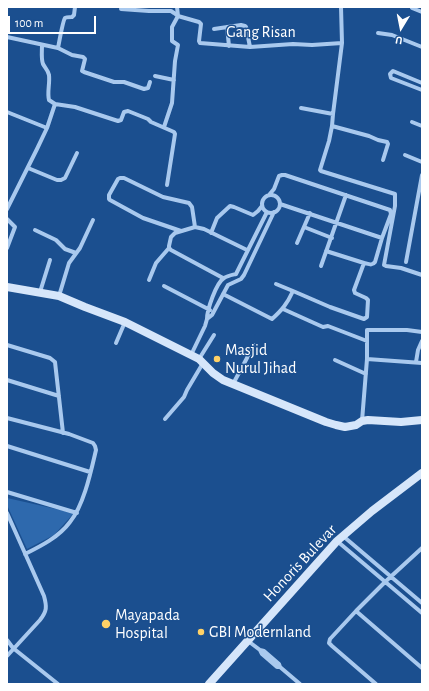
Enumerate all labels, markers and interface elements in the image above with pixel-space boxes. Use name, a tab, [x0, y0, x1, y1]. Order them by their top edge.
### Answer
scale bar	[10, 8, 98, 34]
north arrow	[381, 8, 421, 48]
text: 100 m	[15, 17, 43, 29]
street label: Gang Risan	[226, 22, 296, 42]
text: U	[394, 34, 403, 46]
place label: Masjid Nurul Jihad	[225, 340, 297, 378]
marker: Masjid Nurul Jihad	[212, 354, 222, 364]
street label: Honoris Bulevar	[259, 520, 341, 606]
place label: Mayapada Hospital	[115, 605, 180, 643]
marker: Mayapada Hospital	[100, 618, 112, 630]
place label: GBI Modernland	[209, 622, 311, 642]
marker: GBI Modernland	[196, 627, 206, 637]

